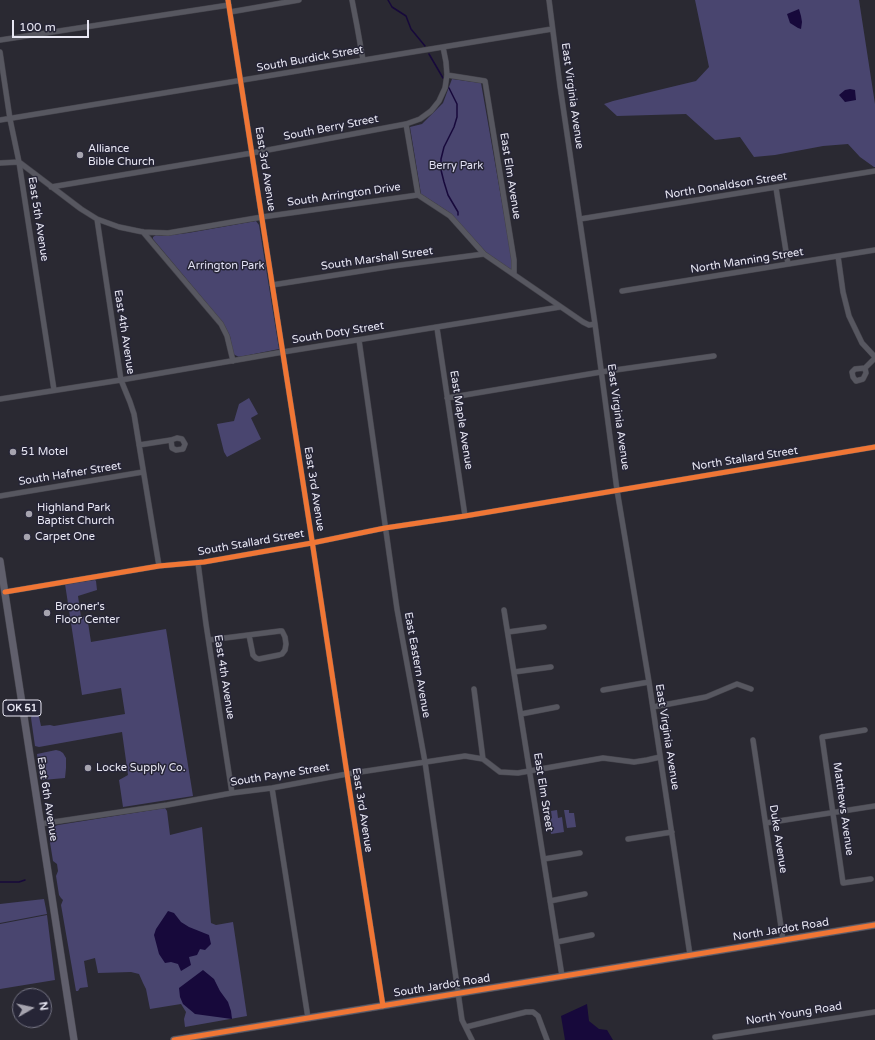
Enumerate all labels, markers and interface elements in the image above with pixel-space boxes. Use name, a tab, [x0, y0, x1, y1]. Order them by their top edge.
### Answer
scale bar	[14, 12, 91, 38]
text: 100 m	[19, 20, 56, 34]
street label: East Virginia Avenue	[558, 42, 586, 150]
street label: South Burdick Street	[256, 43, 364, 75]
street label: South Berry Street	[282, 112, 380, 144]
street label: East 3rd Avenue	[252, 126, 278, 212]
street label: East Elm Avenue	[497, 132, 523, 220]
place label: Alliance Bible Church	[88, 142, 155, 168]
marker: Alliance Bible Church	[75, 150, 85, 160]
park label: Berry Park	[429, 159, 483, 173]
street label: North Donaldson Street	[664, 170, 788, 202]
street label: East 5th Avenue	[25, 176, 51, 262]
street label: South Arrington Drive	[286, 181, 402, 209]
street label: South Marshall Street	[320, 245, 434, 273]
street label: North Manning Street	[690, 246, 804, 276]
park label: Arrington Park	[188, 259, 264, 273]
street label: East 4th Avenue	[111, 289, 137, 375]
street label: South Doty Street	[291, 319, 385, 347]
street label: East Virginia Avenue	[604, 363, 632, 471]
street label: East Maple Avenue	[447, 369, 475, 471]
street label: North Stallard Street	[691, 444, 799, 474]
place label: 51 Motel	[21, 445, 68, 459]
street label: East 3rd Avenue	[301, 446, 327, 532]
marker: 51 Motel	[8, 447, 18, 457]
street label: South Hafner Street	[18, 459, 122, 489]
place label: Highland Park Baptist Church	[37, 501, 115, 527]
marker: Highland Park Baptist Church	[24, 509, 34, 519]
street label: South Stallard Street	[197, 527, 305, 559]
place label: Carpet One	[35, 530, 95, 544]
marker: Carpet One	[22, 532, 32, 542]
place label: Brooner's Floor Center	[55, 600, 120, 626]
marker: Brooner's Floor Center	[42, 608, 52, 618]
street label: East Eastern Avenue	[401, 611, 433, 719]
street label: East 4th Avenue	[211, 634, 237, 720]
street label: East Virginia Avenue	[652, 683, 682, 791]
road number: OK 51	[3, 700, 41, 716]
street label: East Elm Street	[530, 752, 556, 832]
street label: East 6th Avenue	[34, 756, 60, 842]
place label: Locke Supply Co.	[96, 761, 186, 775]
street label: South Payne Street	[229, 761, 331, 789]
street label: Matthews Avenue	[830, 761, 856, 857]
marker: Locke Supply Co.	[83, 763, 93, 773]
street label: East 3rd Avenue	[349, 767, 375, 853]
street label: Duke Avenue	[766, 804, 790, 874]
street label: North Jardot Road	[732, 916, 830, 944]
street label: South Jardot Road	[393, 972, 491, 1000]
north arrow	[12, 988, 52, 1028]
street label: North Young Road	[745, 1000, 843, 1028]
text: N	[36, 1001, 50, 1012]

